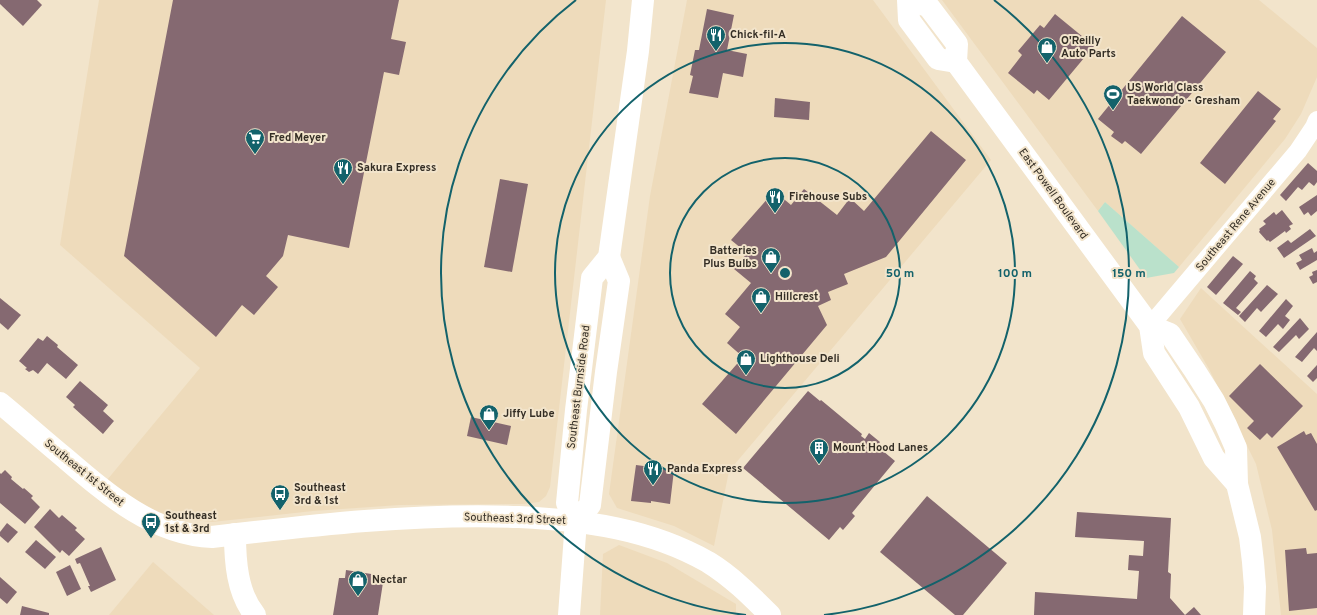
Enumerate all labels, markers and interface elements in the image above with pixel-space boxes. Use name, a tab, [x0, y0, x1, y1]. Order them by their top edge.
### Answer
restaurant icon: Chick-fil-A	[705, 24, 727, 52]
place label: Chick-fil-A	[730, 28, 786, 42]
place label: O'Reilly Auto Parts	[1061, 34, 1116, 61]
shop icon: O'Reilly Auto Parts	[1036, 36, 1058, 64]
place label: US World Class Taekwondo - Gresham	[1127, 81, 1240, 108]
sports icon: US World Class Taekwondo - Gresham	[1102, 83, 1124, 111]
supermarket icon: Fred Meyer	[244, 127, 266, 155]
place label: Fred Meyer	[269, 131, 326, 145]
street label: East Powell Boulevard	[1015, 146, 1091, 242]
restaurant icon: Sakura Express	[332, 157, 354, 185]
place label: Sakura Express	[357, 161, 436, 175]
street label: Southeast Rene Avenue	[1193, 176, 1279, 274]
restaurant icon: Firehouse Subs	[764, 186, 786, 214]
place label: Firehouse Subs	[789, 190, 867, 204]
place label: Batteries Plus Bulbs	[703, 244, 757, 271]
shop icon: Batteries Plus Bulbs	[760, 246, 782, 274]
centre of rings	[778, 266, 792, 280]
text: 50 m	[886, 266, 914, 282]
text: 100 m	[998, 266, 1032, 282]
text: 150 m	[1112, 266, 1146, 282]
shop icon: Hillcrest	[750, 286, 772, 314]
place label: Hillcrest	[775, 290, 818, 304]
street label: Southeast Burnside Road	[564, 324, 594, 450]
shop icon: Lighthouse Deli	[735, 348, 757, 376]
place label: Lighthouse Deli	[760, 352, 840, 366]
shop icon: Jiffy Lube	[478, 403, 500, 431]
place label: Jiffy Lube	[503, 407, 555, 421]
street label: Southeast 1st Street	[41, 437, 127, 509]
building icon: Mount Hood Lanes	[808, 437, 830, 465]
place label: Mount Hood Lanes	[833, 441, 928, 455]
restaurant icon: Panda Express	[642, 458, 664, 486]
place label: Panda Express	[667, 462, 742, 476]
place label: Southeast 3rd & 1st	[294, 481, 346, 508]
bus stop icon: Southeast 3rd & 1st	[269, 483, 291, 511]
place label: Southeast 1st & 3rd	[165, 509, 217, 536]
street label: Southeast 3rd Street	[464, 510, 566, 528]
bus stop icon: Southeast 1st & 3rd	[140, 511, 162, 539]
shop icon: Nectar	[347, 569, 369, 597]
place label: Nectar	[372, 573, 408, 587]

